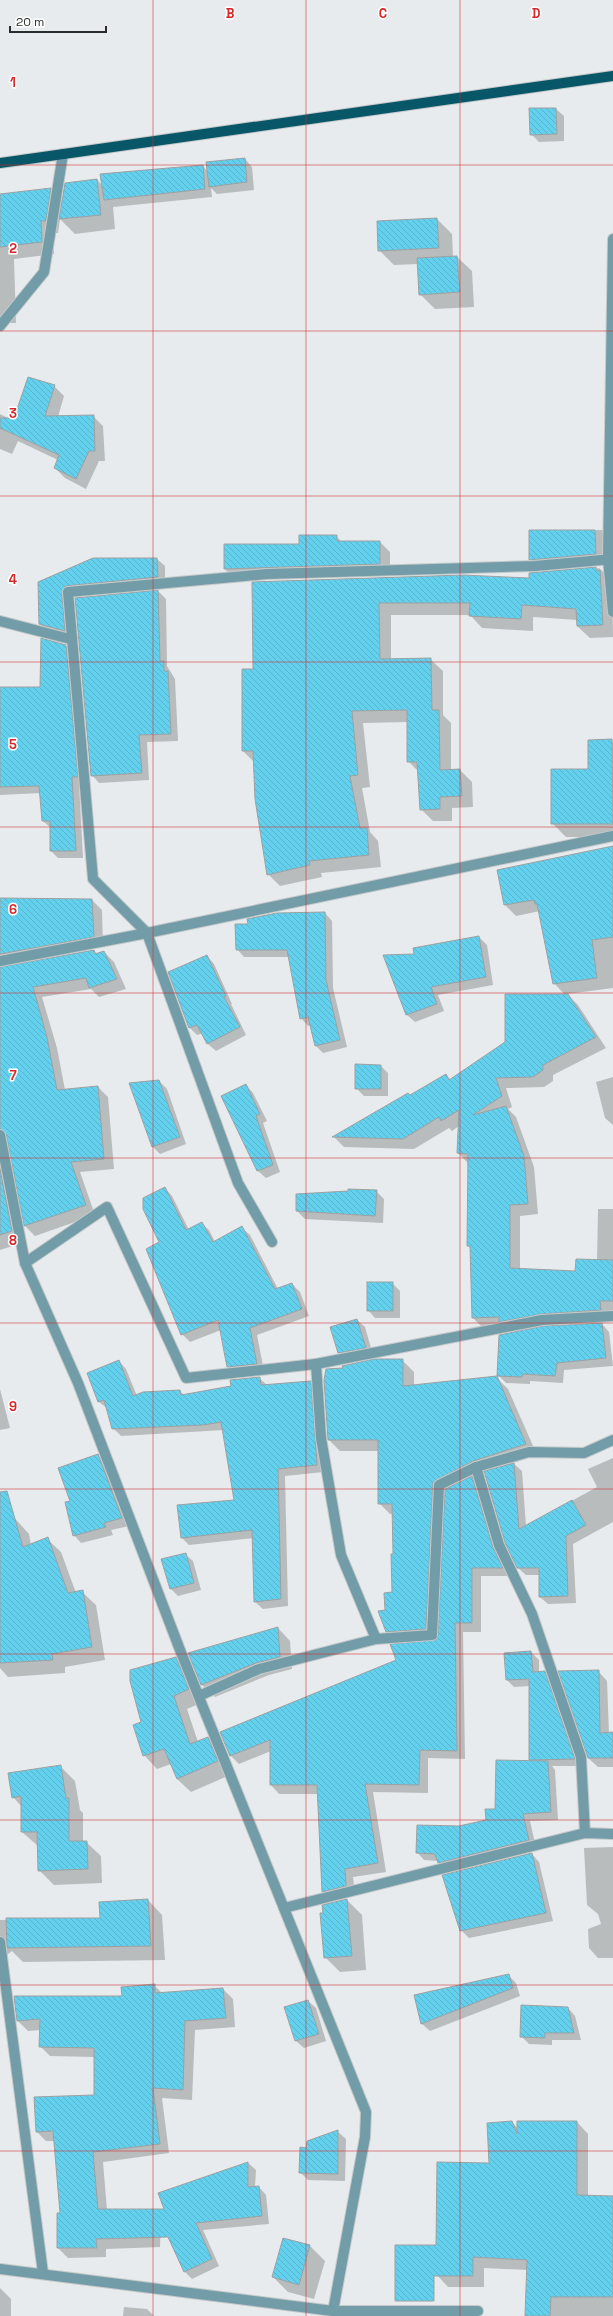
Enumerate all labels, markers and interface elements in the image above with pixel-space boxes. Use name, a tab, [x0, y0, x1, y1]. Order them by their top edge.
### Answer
text: B	[226, 5, 235, 22]
text: C	[379, 5, 387, 22]
text: D	[532, 5, 541, 22]
scale bar	[10, 8, 106, 34]
text: 20 m	[16, 14, 44, 30]
text: 1	[10, 74, 16, 91]
text: 2	[9, 240, 17, 257]
text: 3	[9, 405, 17, 422]
text: 4	[9, 571, 17, 588]
text: 5	[9, 736, 17, 753]
text: 6	[9, 901, 17, 918]
text: 7	[9, 1067, 17, 1084]
text: 8	[9, 1232, 17, 1249]
text: 9	[9, 1398, 17, 1415]

